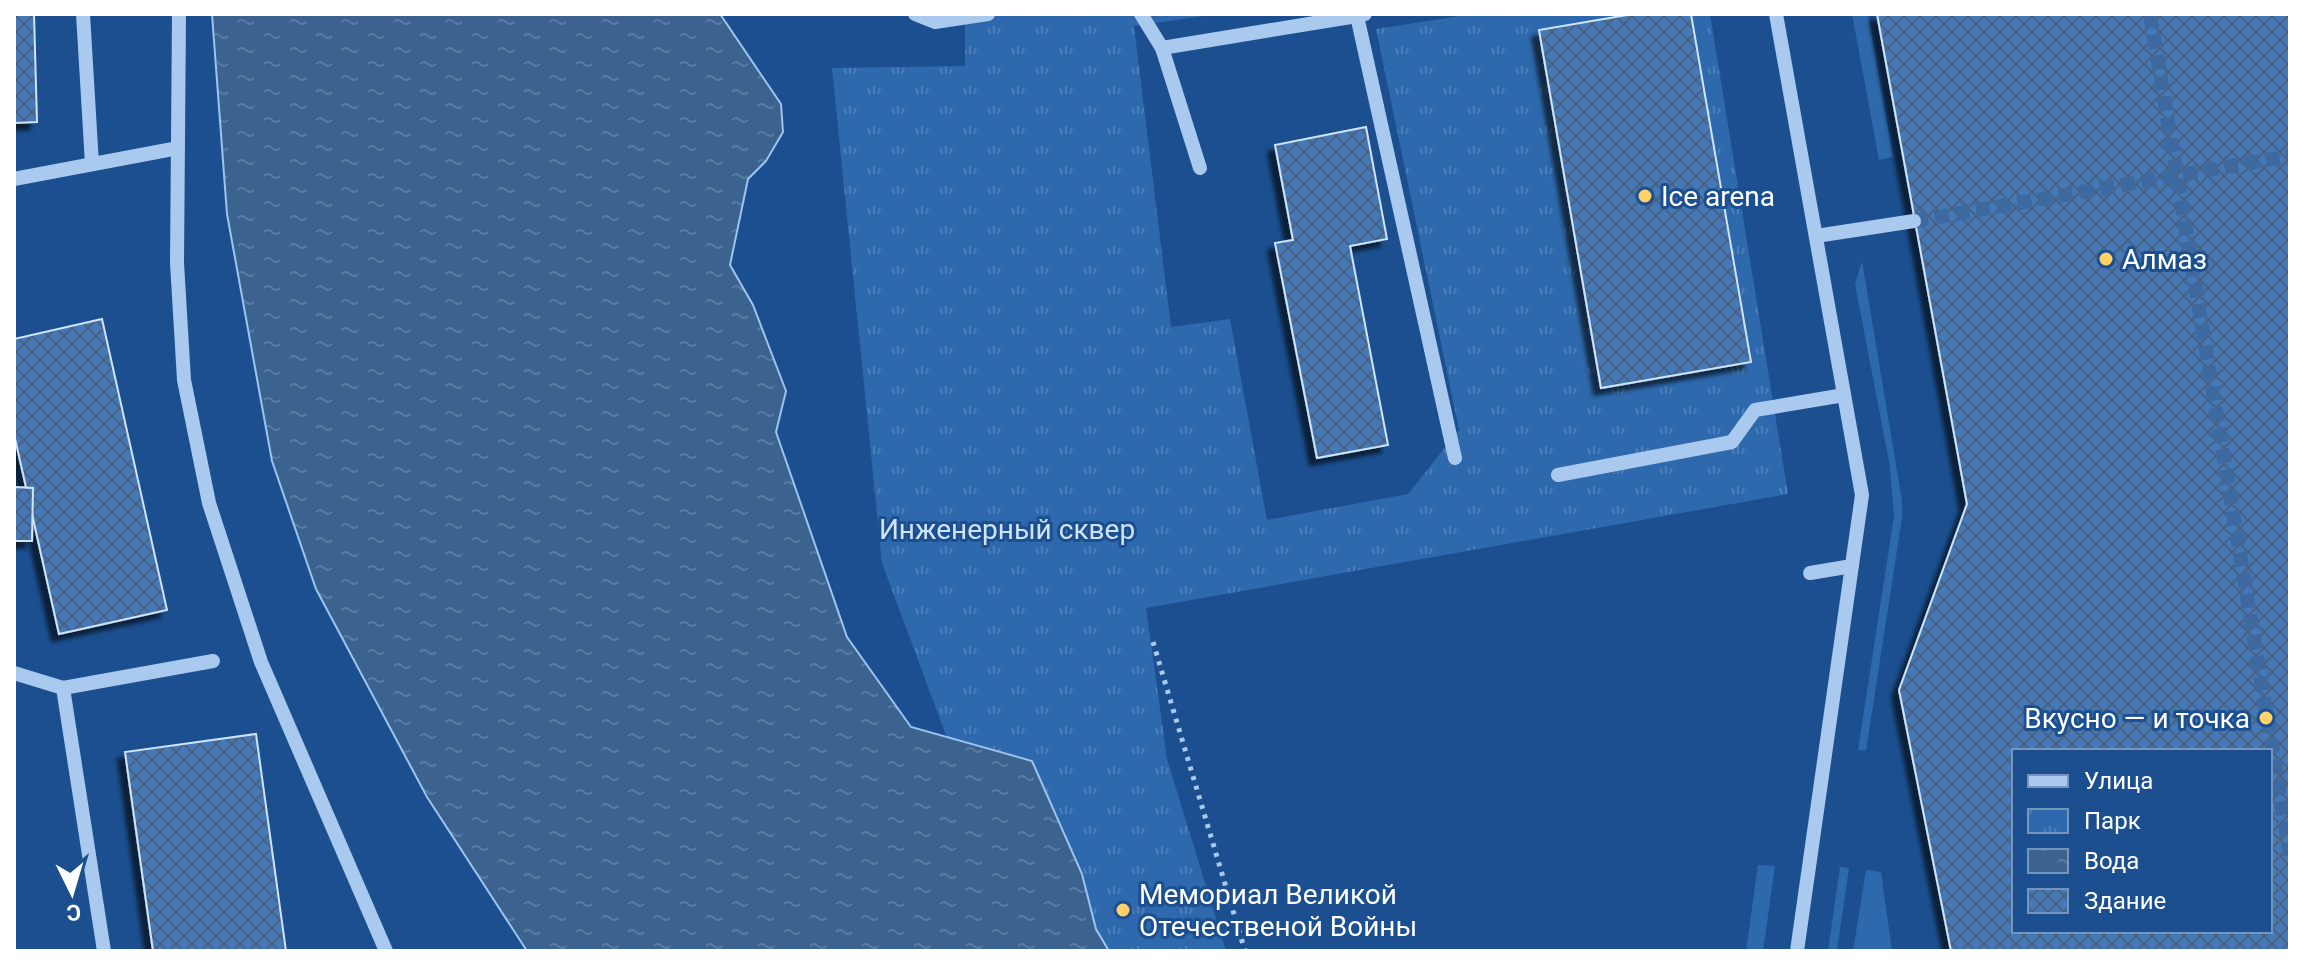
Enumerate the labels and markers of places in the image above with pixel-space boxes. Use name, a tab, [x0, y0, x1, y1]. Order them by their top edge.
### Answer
place label: Ice arena	[1661, 180, 1775, 213]
marker: Ice arena	[1636, 187, 1654, 205]
place label: Алмаз	[2122, 243, 2207, 276]
marker: Алмаз	[2097, 250, 2115, 268]
place label: Вкусно — и точка	[2024, 702, 2250, 735]
marker: Вкусно — и точка	[2257, 709, 2275, 727]
place label: Мемориал Великой Отечественой Войны	[1139, 878, 1417, 943]
marker: Мемориал Великой Отечественой Войны	[1114, 901, 1132, 919]

